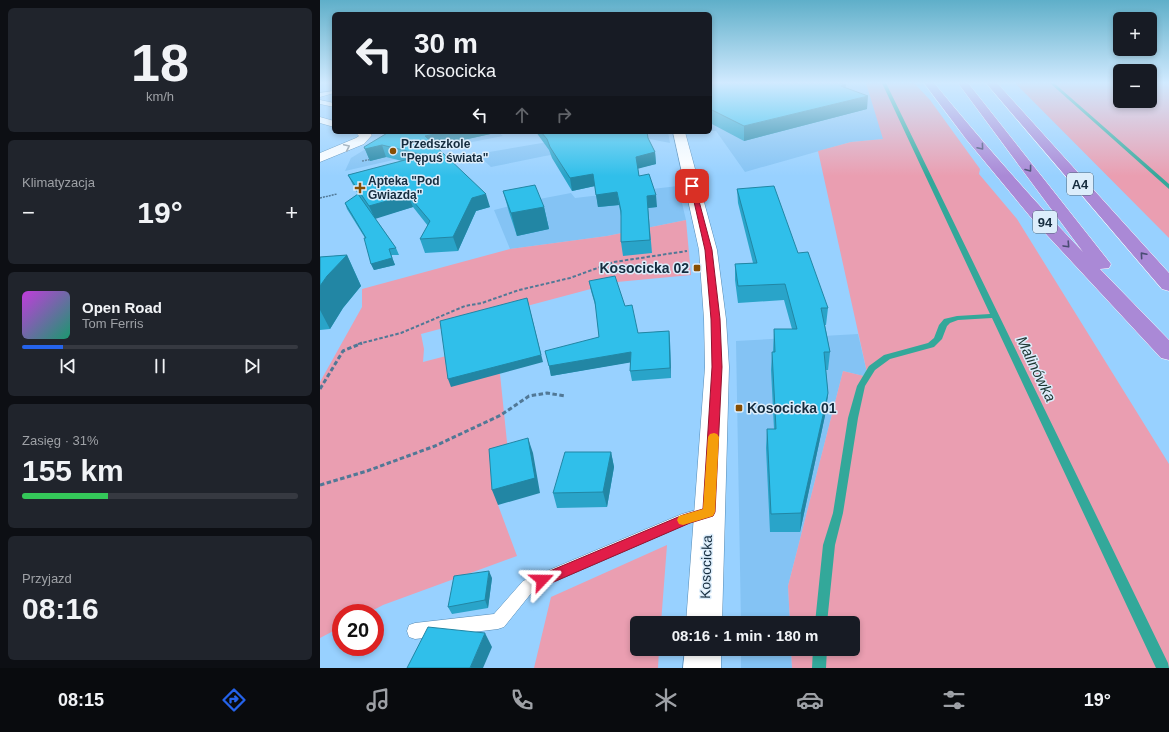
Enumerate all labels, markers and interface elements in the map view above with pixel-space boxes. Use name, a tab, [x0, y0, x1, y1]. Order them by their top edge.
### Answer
map controls	[1113, 12, 1157, 108]
button: +	[1113, 12, 1157, 56]
icon: left	[348, 28, 400, 80]
text: 30 m	[414, 28, 478, 59]
text: 18	[131, 34, 189, 92]
text: Kosocicka	[414, 61, 496, 81]
button: −	[1113, 64, 1157, 108]
text: km/h	[146, 89, 174, 104]
icon: left	[469, 104, 491, 126]
icon: ahead	[511, 104, 533, 126]
icon: right	[553, 104, 575, 126]
place label: Przedszkole "Pępuś świata"	[401, 137, 488, 165]
one-way arrow	[976, 142, 984, 150]
one-way arrow	[343, 144, 350, 152]
marker: Przedszkole "Pępuś świata"	[388, 146, 398, 156]
one-way arrow	[1024, 165, 1031, 172]
pin	[675, 169, 709, 203]
road number: A4	[1067, 173, 1093, 195]
place label: Apteka "Pod Gwiazdą"	[368, 174, 440, 202]
text: Klimatyzacja	[22, 175, 95, 190]
icon: arrive	[681, 175, 703, 197]
marker: Apteka "Pod Gwiazdą"	[355, 183, 365, 193]
text: 19°	[137, 196, 183, 229]
text: −	[22, 200, 35, 225]
text: +	[285, 200, 298, 225]
road number: 94	[1033, 211, 1057, 233]
one-way arrow	[1062, 240, 1069, 248]
one-way arrow	[1141, 252, 1148, 260]
place label: Kosocicka 02	[600, 260, 689, 276]
marker: Kosocicka 02	[692, 263, 702, 273]
text: Open Road	[82, 299, 162, 316]
text: Tom Ferris	[82, 316, 143, 331]
water label: Malinówka	[1013, 333, 1060, 404]
icon: previous	[57, 355, 79, 377]
icon: pause	[149, 355, 171, 377]
icon: next	[241, 355, 263, 377]
place label: Kosocicka 01	[747, 400, 837, 416]
marker: Kosocicka 01	[734, 403, 744, 413]
text: Zasięg · 31%	[22, 433, 99, 448]
text: 155 km	[22, 454, 124, 487]
street label: Kosocicka	[697, 535, 715, 599]
position arrow	[521, 559, 563, 601]
text: Przyjazd	[22, 571, 72, 586]
text: 08:16	[22, 592, 99, 625]
speed limit sign: 20	[332, 604, 384, 656]
text: 08:16 · 1 min · 180 m	[672, 627, 818, 644]
icon: directions	[220, 686, 248, 714]
icon: music	[364, 686, 392, 714]
icon: phone	[508, 686, 536, 714]
icon: climate	[652, 686, 680, 714]
icon: car	[796, 686, 824, 714]
icon: filters	[940, 686, 968, 714]
text: 08:15	[58, 690, 104, 710]
text: 19°	[1084, 690, 1111, 710]

